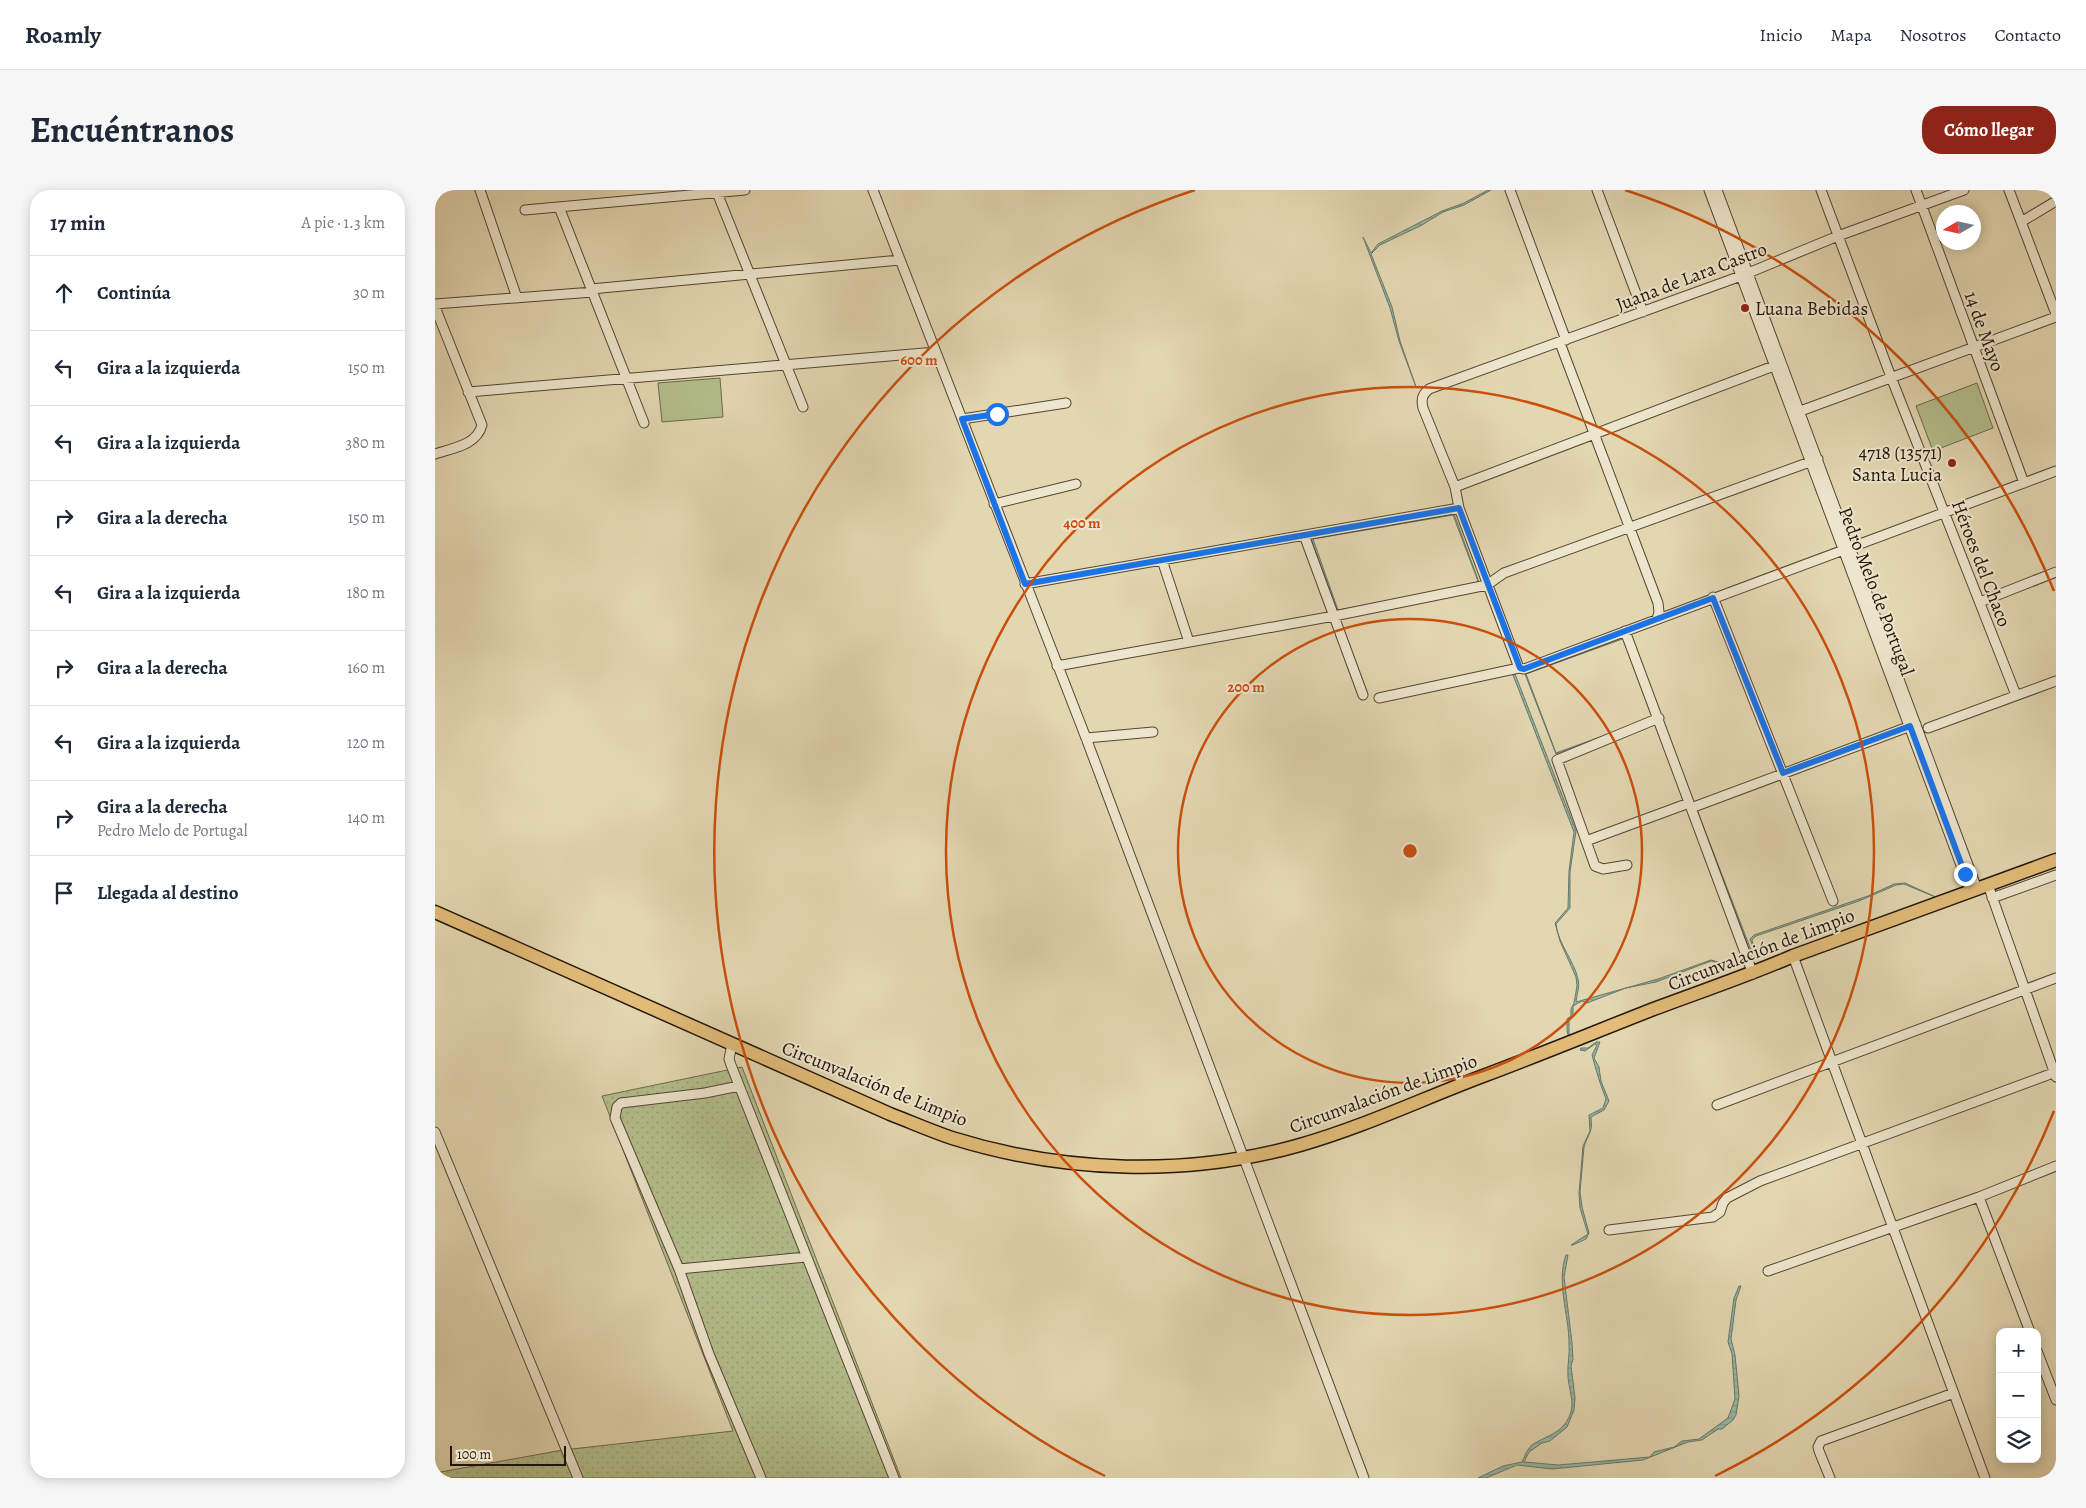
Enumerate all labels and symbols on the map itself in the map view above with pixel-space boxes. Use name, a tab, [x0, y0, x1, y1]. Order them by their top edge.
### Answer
north arrow	[1936, 205, 1981, 250]
street label: Juana de Lara Castro	[1612, 236, 1771, 318]
street label: 14 de Mayo	[1958, 288, 2011, 375]
place label: Luana Bebidas	[1755, 296, 1868, 322]
marker: Luana Bebidas	[1739, 302, 1751, 314]
text: 600 m	[900, 350, 938, 370]
route start	[986, 403, 1009, 426]
place label: 4718 (13571) Santa Lucia	[1852, 440, 1942, 488]
marker: 4718 (13571) Santa Lucia	[1946, 457, 1958, 469]
street label: Héroes del Chaco	[1945, 496, 2017, 631]
street label: Pedro Melo de Portugal	[1832, 503, 1920, 680]
text: 400 m	[1063, 513, 1101, 533]
text: 200 m	[1227, 677, 1265, 697]
centre of rings	[1401, 842, 1419, 860]
route end	[1954, 863, 1977, 886]
street label: Circunvalación de Limpio	[1664, 902, 1858, 998]
street label: Circunvalación de Limpio	[778, 1035, 971, 1133]
street label: Circunvalación de Limpio	[1286, 1048, 1481, 1140]
scale bar	[450, 1443, 566, 1466]

